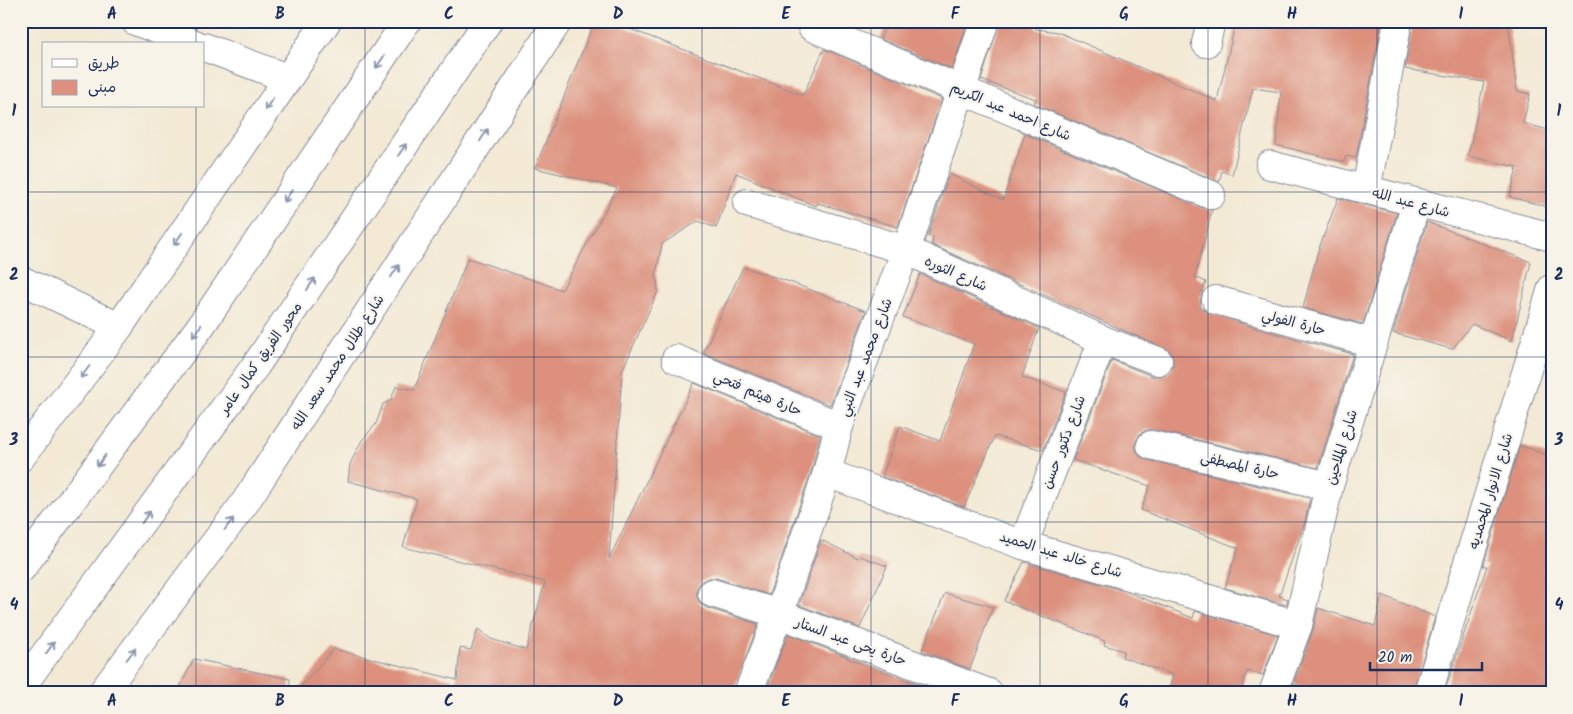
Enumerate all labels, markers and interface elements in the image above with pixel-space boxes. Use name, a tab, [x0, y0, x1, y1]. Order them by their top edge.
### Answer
text: A	[107, 2, 117, 27]
text: B	[275, 2, 285, 27]
text: C	[444, 2, 454, 27]
text: D	[613, 2, 624, 27]
text: E	[782, 2, 792, 27]
text: F	[951, 2, 961, 27]
text: G	[1119, 2, 1129, 27]
text: H	[1287, 2, 1297, 27]
text: I	[1459, 2, 1464, 27]
legend	[42, 42, 205, 108]
text: طريق	[88, 52, 120, 76]
one-way arrow	[374, 54, 384, 68]
text: مبنى	[88, 76, 116, 100]
street label: شارع احمد عبد الكريم	[947, 77, 1074, 147]
one-way arrow	[264, 97, 274, 111]
text: 1	[12, 99, 17, 124]
text: 1	[1557, 99, 1562, 124]
one-way arrow	[479, 128, 489, 142]
one-way arrow	[397, 143, 407, 157]
street label: شارع عبد الله	[1369, 182, 1452, 224]
one-way arrow	[283, 189, 294, 203]
one-way arrow	[173, 232, 183, 246]
street label: شارع الثوره	[921, 250, 990, 298]
text: 2	[9, 263, 19, 288]
text: 2	[1554, 263, 1564, 288]
one-way arrow	[390, 265, 400, 279]
one-way arrow	[306, 278, 316, 292]
street label: شارع طلال محمد سعد الله	[286, 290, 390, 435]
street label: شارع محمد عبد النبي	[833, 295, 900, 420]
street label: محور الفريق كمال عامر	[213, 298, 308, 420]
street label: حارة الفولي	[1259, 304, 1328, 343]
one-way arrow	[192, 323, 202, 337]
one-way arrow	[80, 365, 90, 379]
street label: حارة هيثم فتحي	[710, 365, 805, 423]
street label: شارع دكتور حسن	[1036, 392, 1092, 492]
street label: شارع الملاحين	[1320, 407, 1364, 488]
text: 3	[9, 428, 19, 453]
text: 3	[1554, 428, 1564, 453]
street label: شارع الانوار المحمديه	[1463, 430, 1519, 552]
street label: حارة المصطفى	[1198, 446, 1281, 486]
one-way arrow	[96, 454, 106, 468]
one-way arrow	[141, 510, 151, 524]
one-way arrow	[224, 517, 234, 531]
street label: شارع خالد عبد الحميد	[997, 526, 1125, 584]
text: 4	[10, 593, 19, 618]
text: 4	[1555, 593, 1564, 618]
street label: حارة يحى عبد الستار	[791, 611, 909, 672]
scale bar	[1370, 639, 1483, 671]
one-way arrow	[45, 641, 55, 655]
text: 20 m	[1378, 646, 1412, 670]
one-way arrow	[126, 647, 136, 661]
text: A	[107, 689, 117, 714]
text: B	[275, 689, 285, 714]
text: C	[444, 689, 454, 714]
text: D	[613, 689, 624, 714]
text: E	[782, 689, 792, 714]
text: F	[951, 689, 961, 714]
text: G	[1119, 689, 1129, 714]
text: H	[1287, 689, 1297, 714]
text: I	[1459, 689, 1464, 714]

